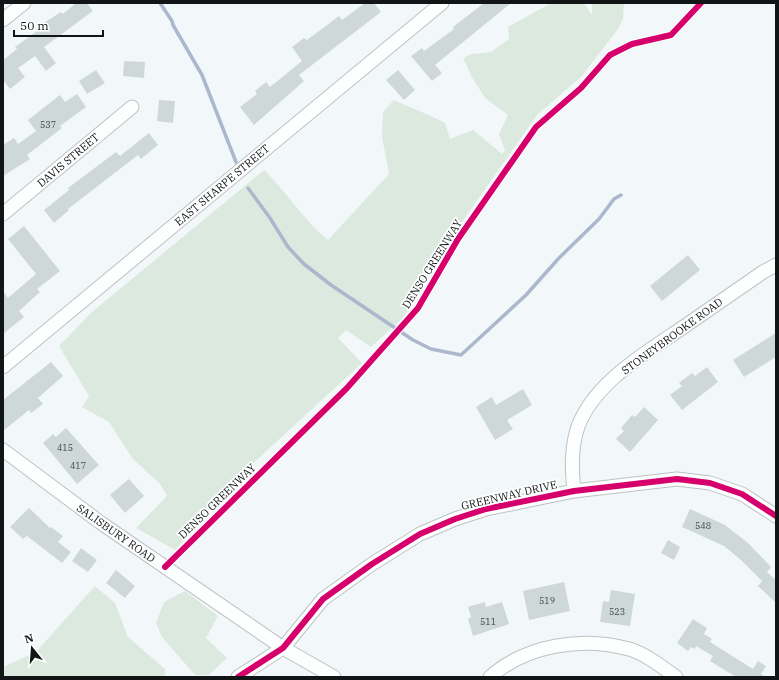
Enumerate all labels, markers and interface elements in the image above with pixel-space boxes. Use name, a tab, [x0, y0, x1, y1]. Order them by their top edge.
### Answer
scale bar	[14, 12, 103, 38]
text: 50 m	[20, 18, 49, 33]
house number: 537	[40, 119, 56, 130]
street label: DAVIS STREET	[34, 130, 102, 190]
street label: EAST SHARPE STREET	[172, 141, 272, 229]
street label: DENSO GREENWAY	[399, 217, 465, 311]
street label: STONEYBROOKE ROAD	[619, 294, 726, 377]
house number: 415	[57, 442, 73, 453]
house number: 417	[70, 460, 86, 471]
street label: DENSO GREENWAY	[175, 460, 259, 542]
street label: GREENWAY DRIVE	[460, 477, 558, 513]
street label: SALISBURY ROAD	[74, 501, 158, 566]
house number: 548	[695, 520, 711, 531]
house number: 519	[539, 595, 555, 606]
house number: 523	[609, 606, 625, 617]
house number: 511	[480, 616, 496, 627]
north arrow	[12, 628, 52, 668]
text: N	[23, 630, 36, 646]

